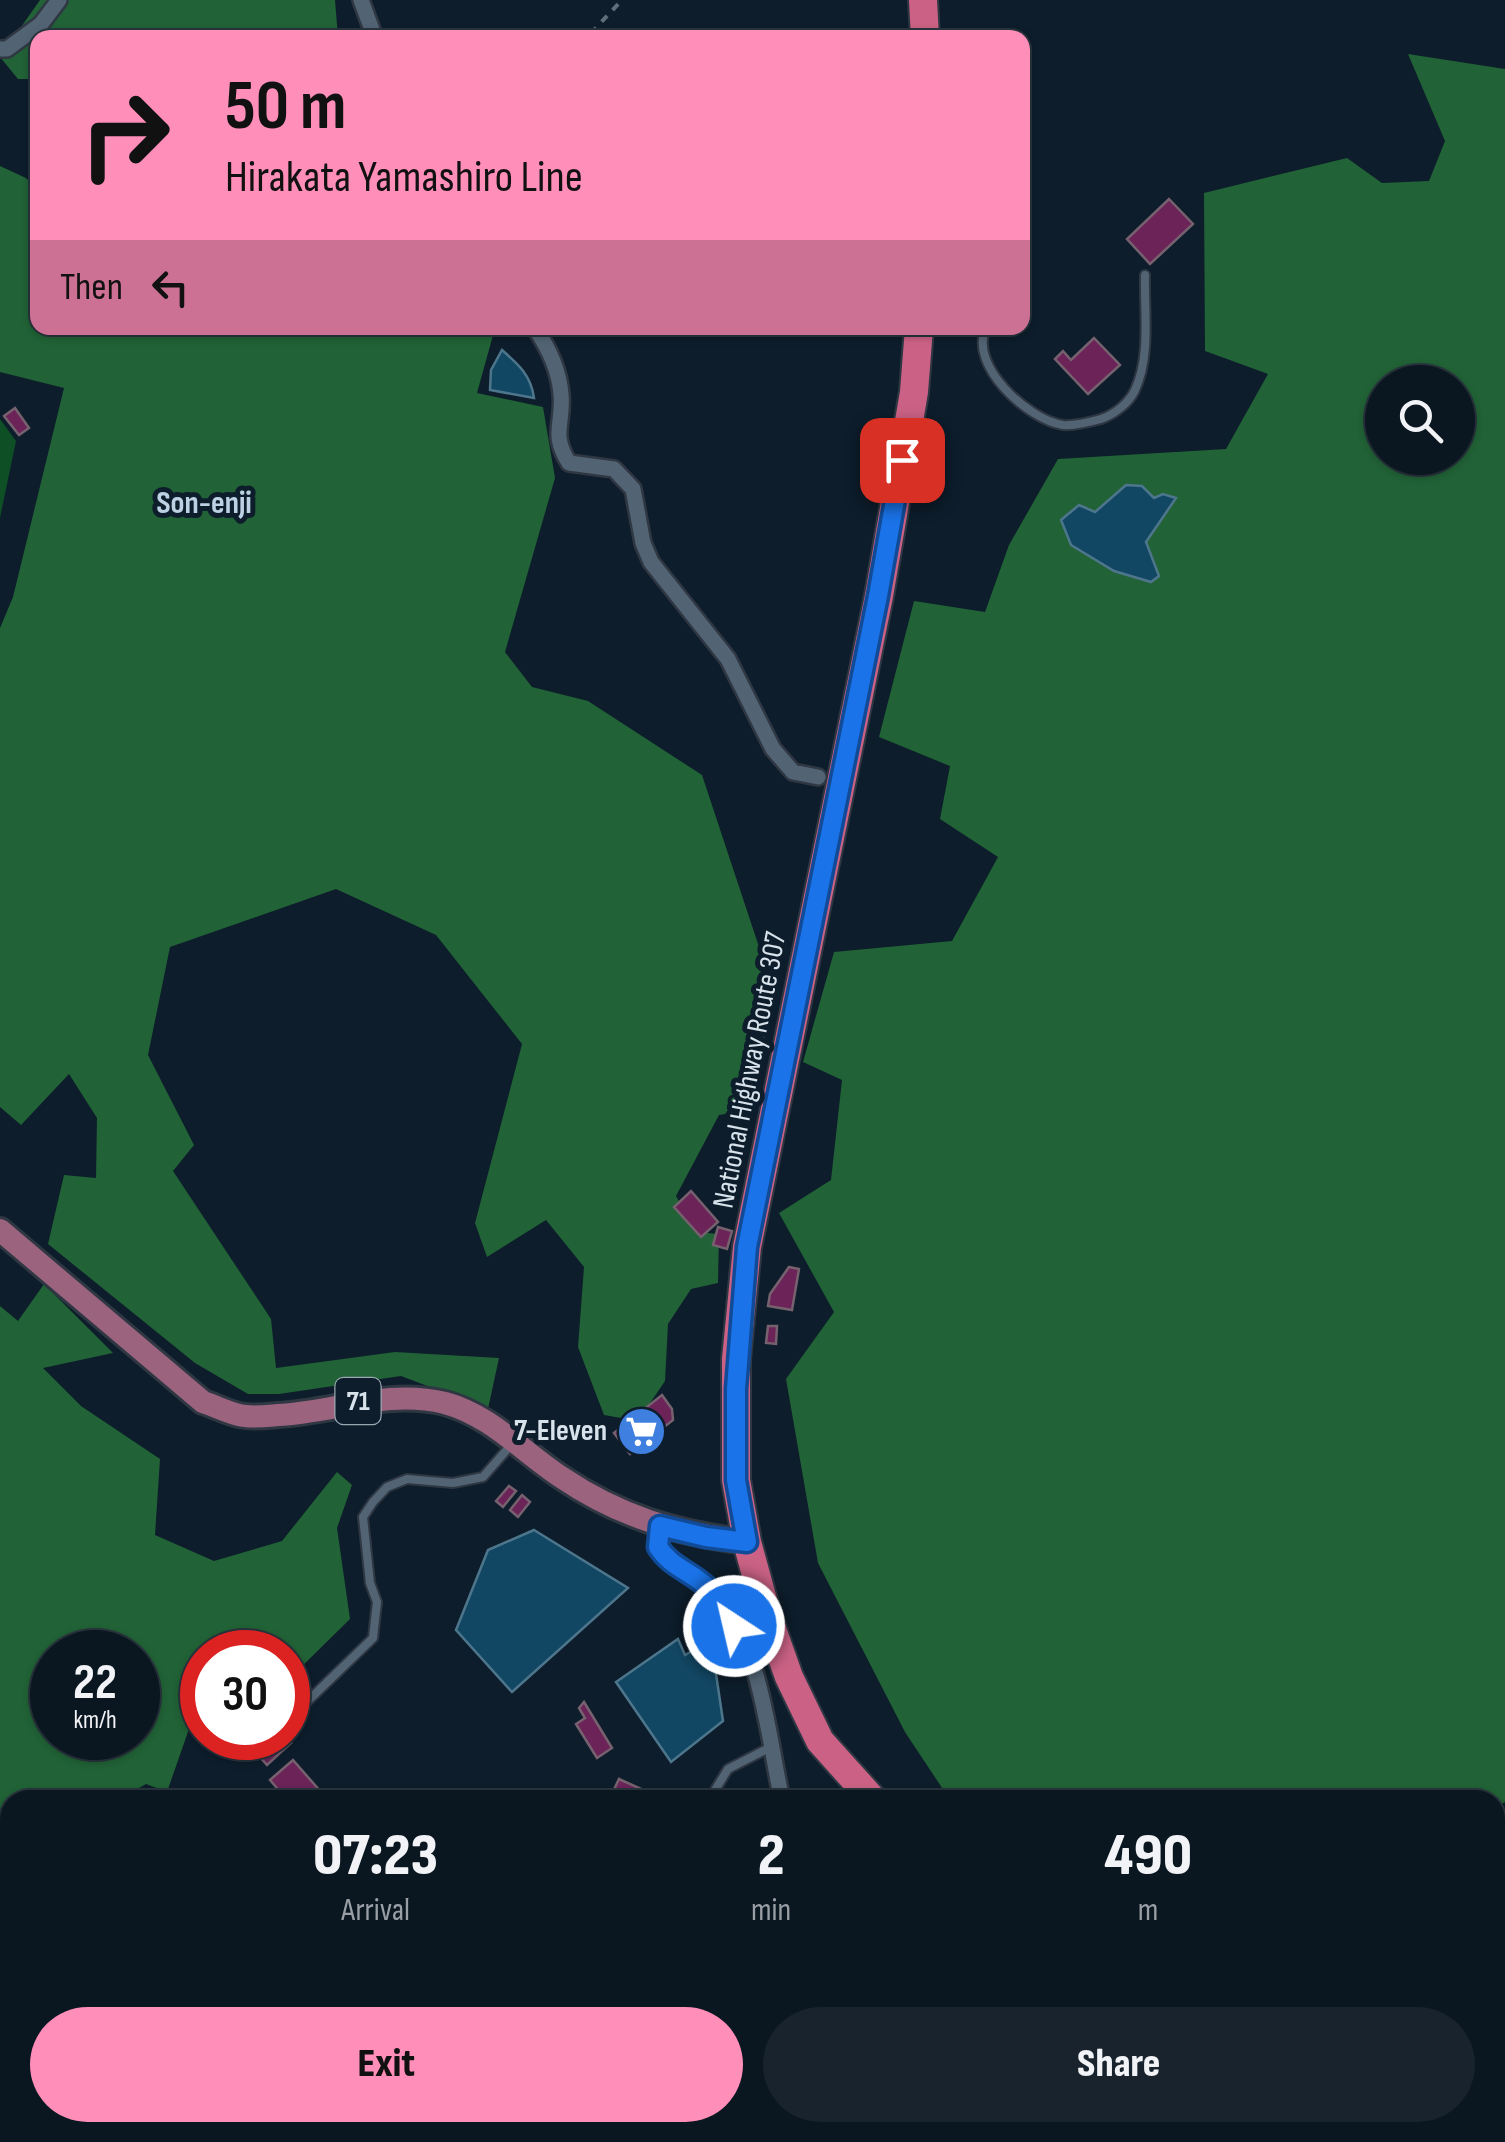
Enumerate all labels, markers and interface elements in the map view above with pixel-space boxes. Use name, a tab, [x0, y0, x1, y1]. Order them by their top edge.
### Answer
text: 50 m	[225, 65, 346, 149]
icon: right	[60, 70, 190, 200]
text: Hirakata Yamashiro Line	[225, 150, 583, 205]
icon: left	[143, 260, 198, 315]
text: Then	[60, 265, 123, 310]
map controls	[1365, 365, 1475, 475]
button: search	[1365, 365, 1475, 475]
pin	[860, 418, 945, 503]
icon: arrive	[875, 433, 930, 488]
district label: Son-enji	[156, 484, 252, 523]
street label: National Highway Route 307	[706, 929, 794, 1211]
road number: 71	[336, 1378, 380, 1424]
supermarket icon: 7-Eleven	[616, 1405, 668, 1457]
place label: 7-Eleven	[514, 1413, 607, 1449]
position arrow	[682, 1574, 786, 1678]
speed limit sign: 30	[180, 1630, 310, 1760]
text: 22	[73, 1653, 117, 1713]
text: km/h	[73, 1705, 117, 1736]
text: 07:23	[313, 1820, 438, 1892]
text: 2	[758, 1820, 785, 1892]
text: 490	[1104, 1820, 1192, 1892]
text: Arrival	[341, 1891, 410, 1930]
text: min	[751, 1891, 791, 1930]
text: m	[1138, 1891, 1158, 1930]
button: Exit	[30, 2007, 743, 2122]
button: Share	[763, 2007, 1475, 2122]

